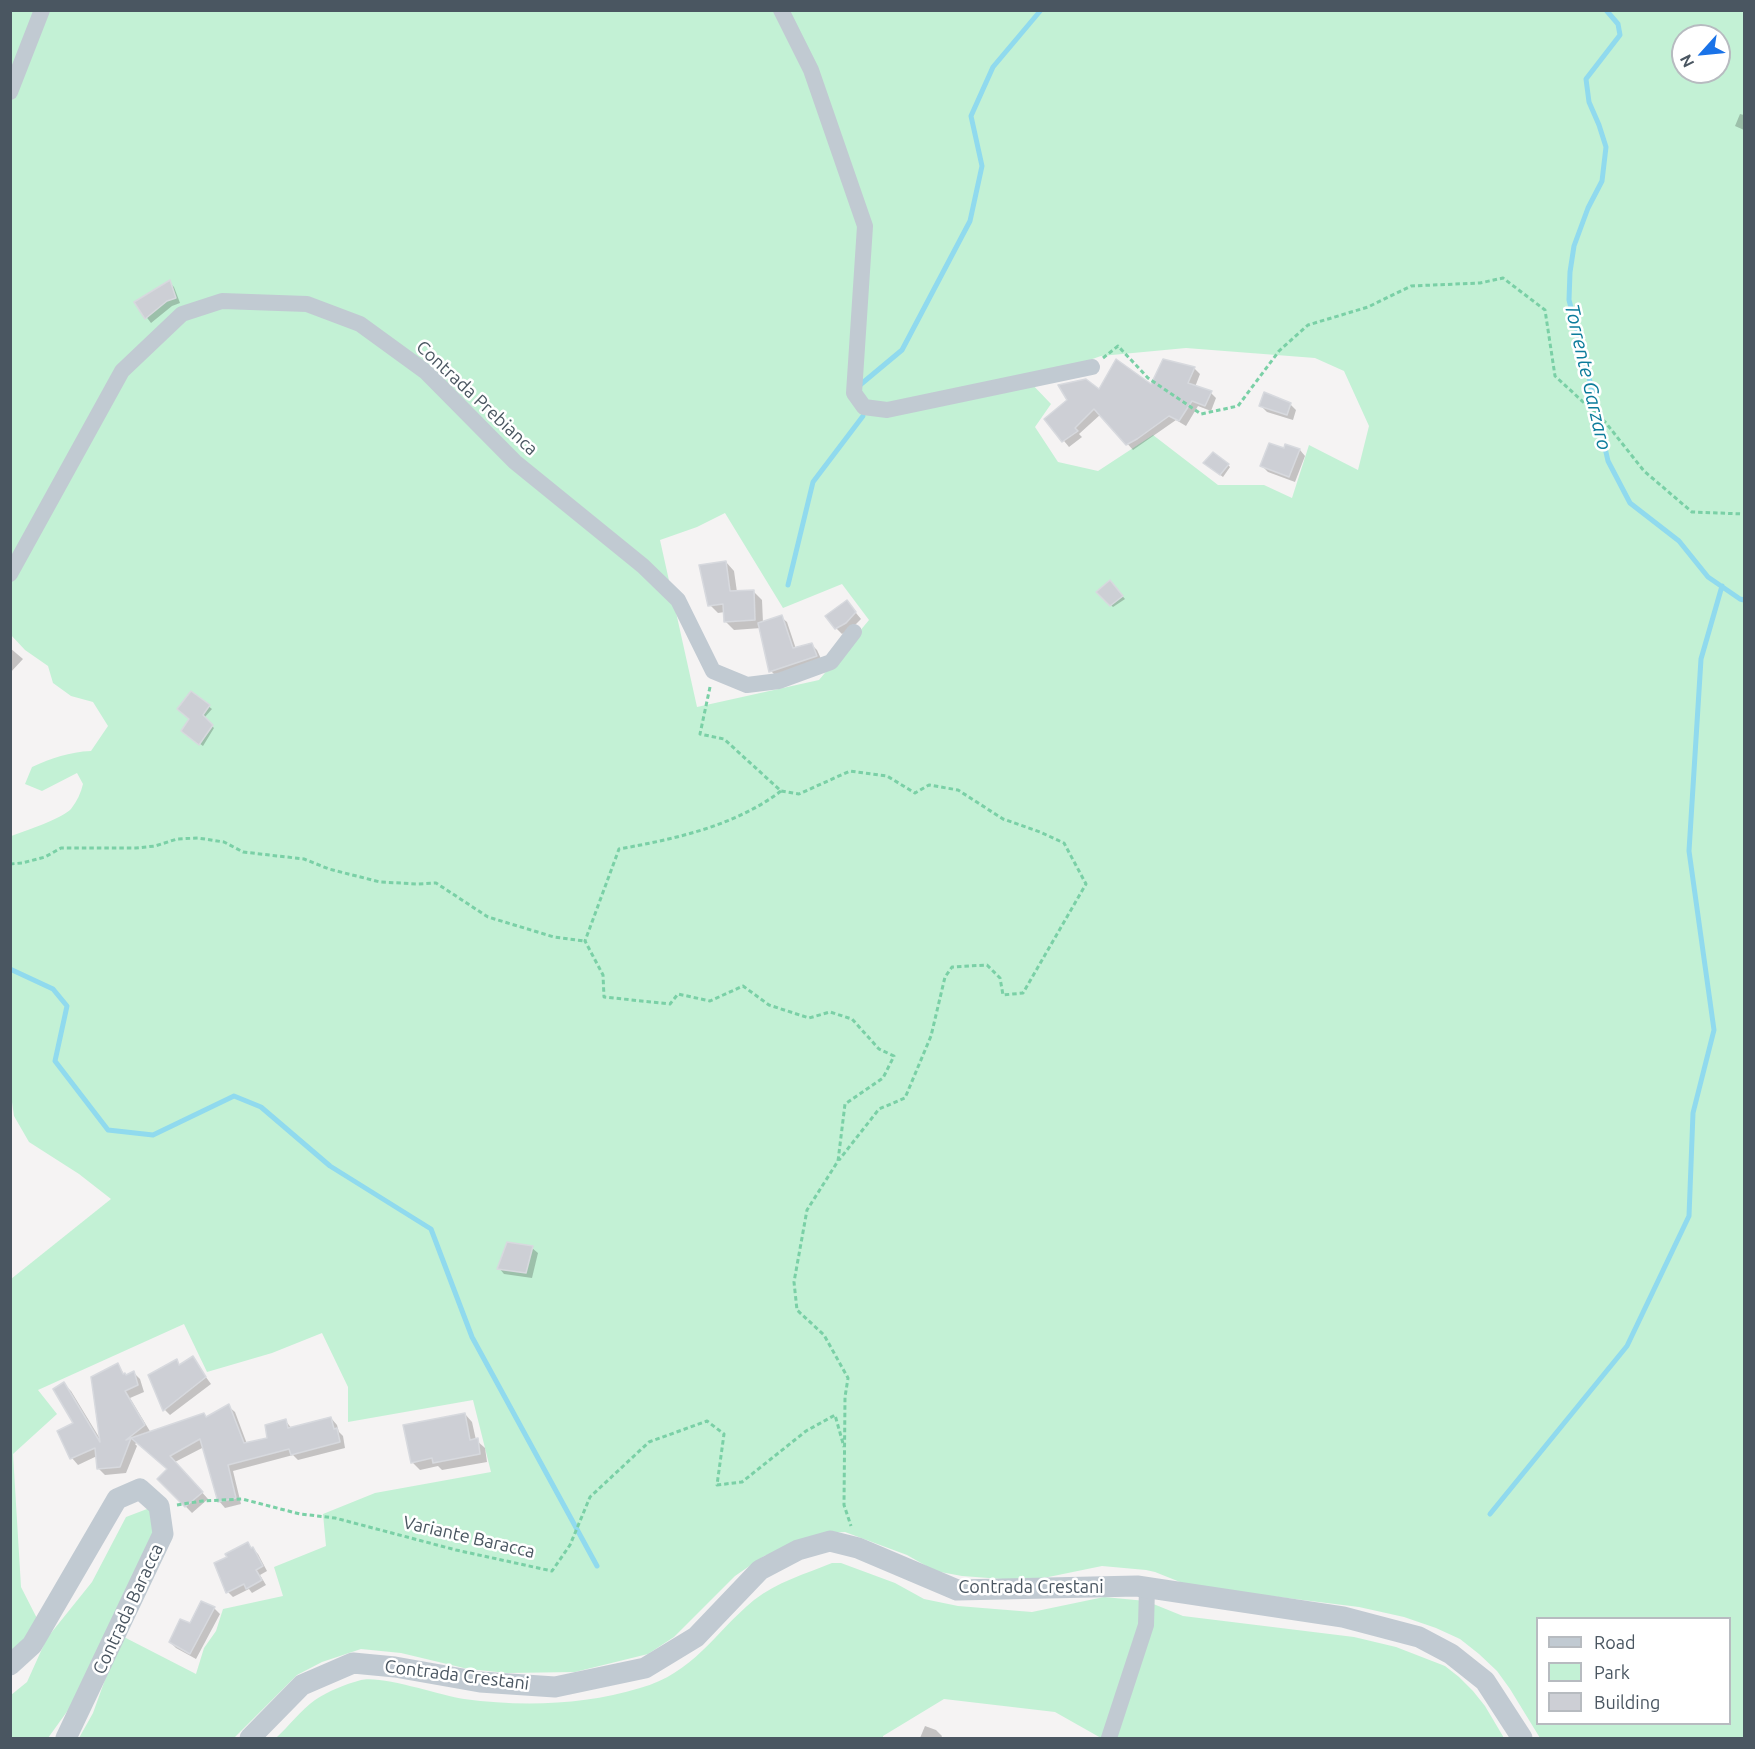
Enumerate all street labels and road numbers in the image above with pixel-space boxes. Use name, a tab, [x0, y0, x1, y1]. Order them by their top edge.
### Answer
street label: Contrada Prebianca	[412, 336, 542, 460]
street label: Variante Baracca	[401, 1511, 537, 1563]
street label: Contrada Baracca	[88, 1540, 168, 1678]
street label: Contrada Crestani	[958, 1576, 1104, 1598]
street label: Contrada Crestani	[384, 1655, 530, 1695]

